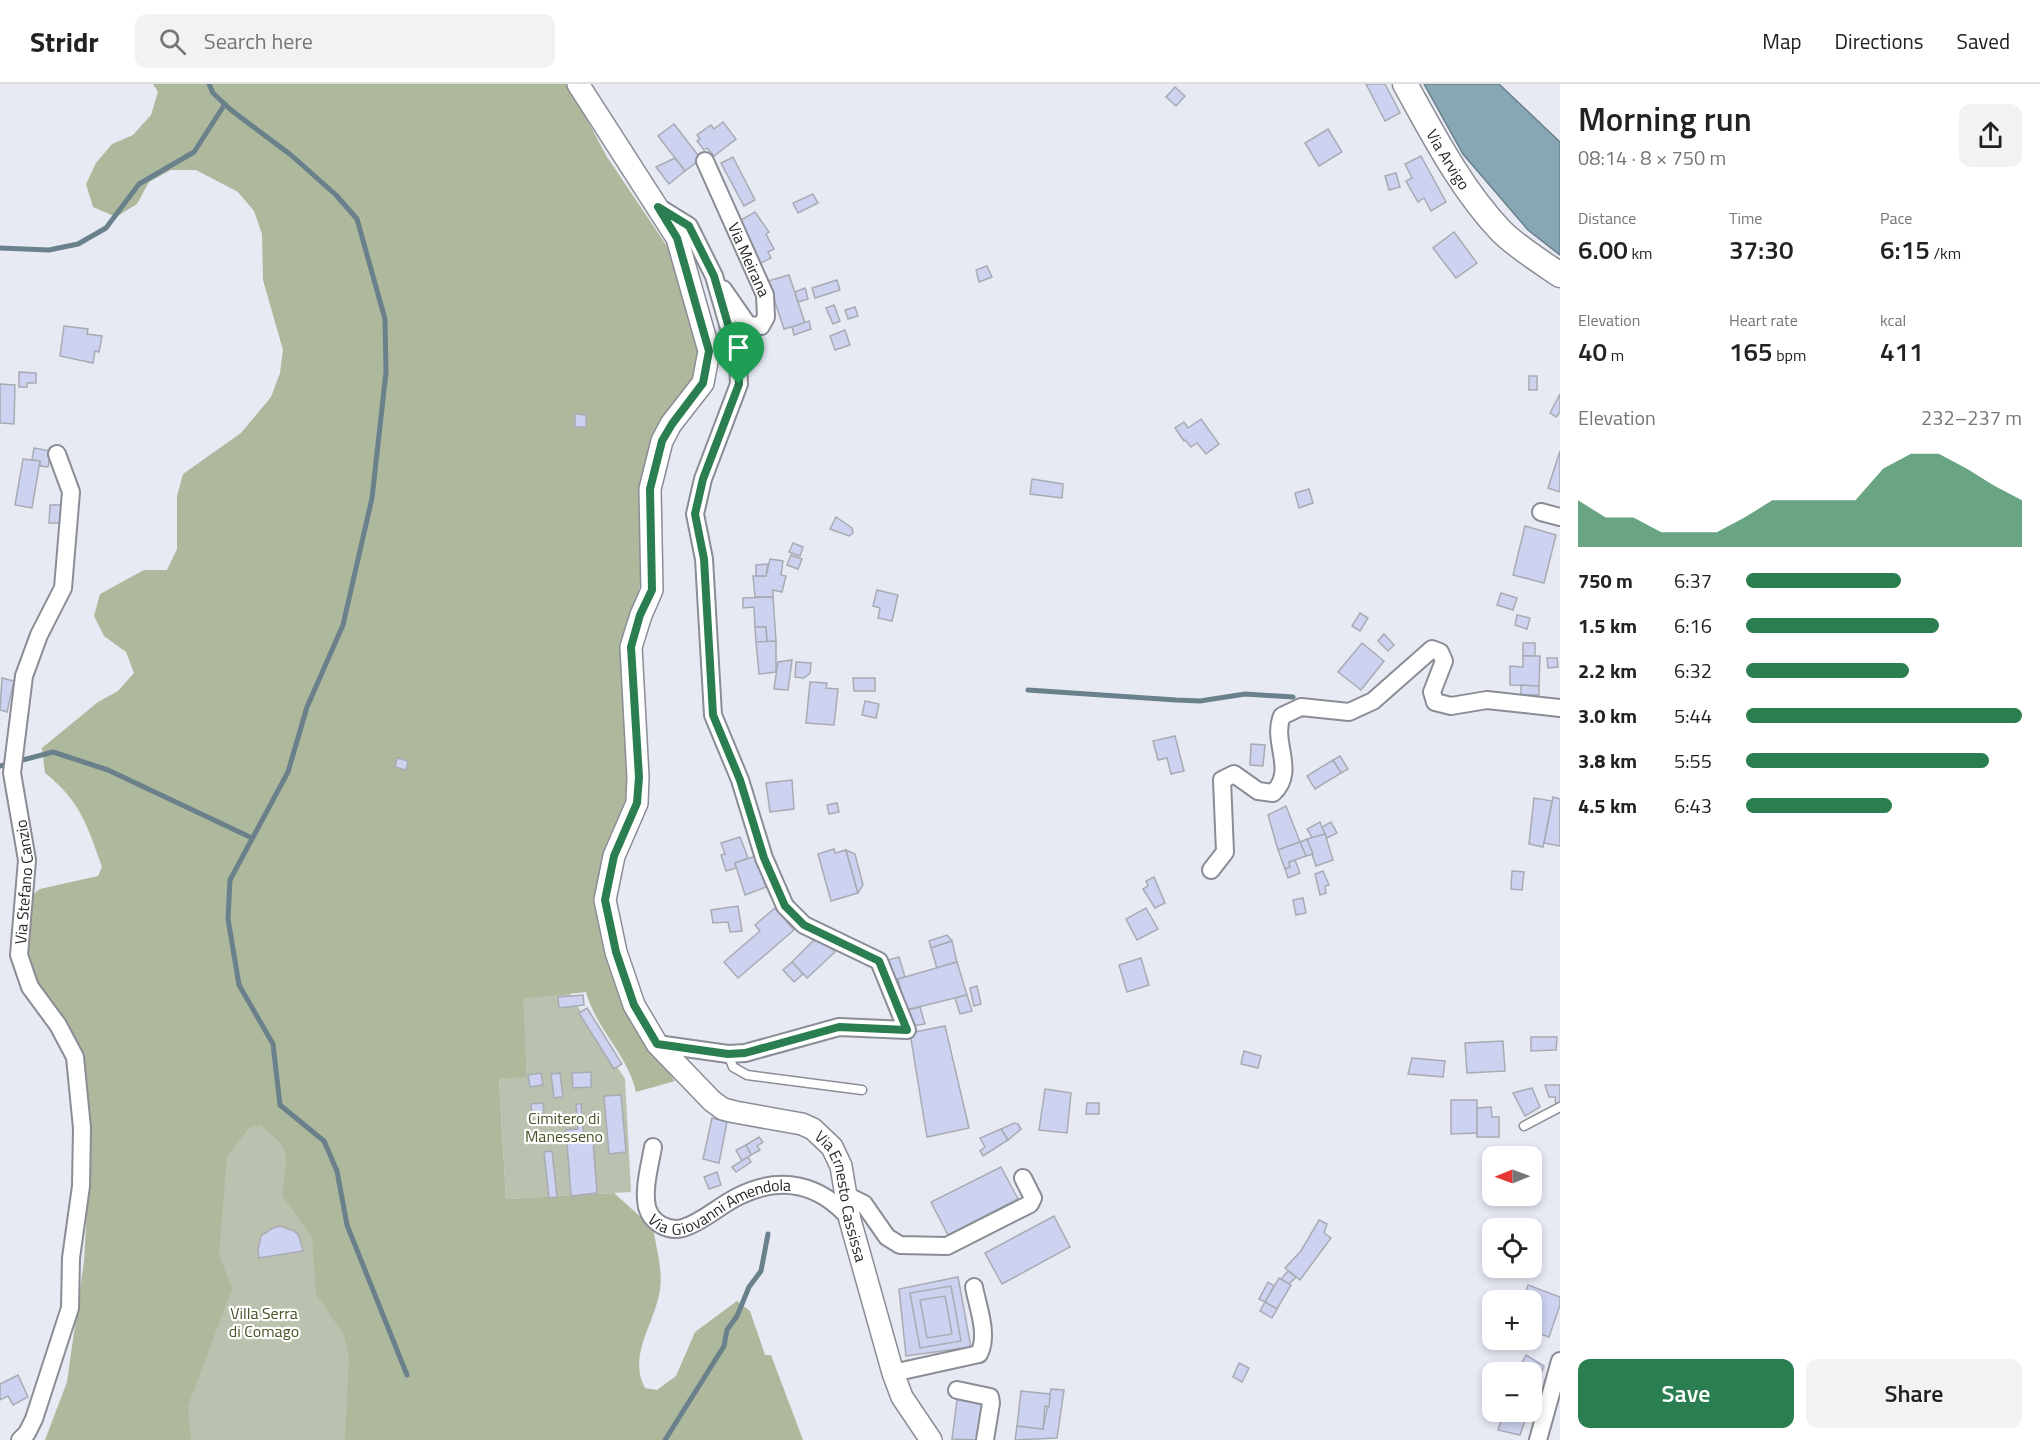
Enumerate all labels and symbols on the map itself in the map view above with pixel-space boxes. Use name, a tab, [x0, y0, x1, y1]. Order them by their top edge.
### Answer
street label: Via Arvigo	[1420, 125, 1476, 195]
street label: Via Meirana	[722, 218, 776, 301]
pin	[713, 322, 764, 384]
street label: Via Stefano Canzio	[8, 818, 39, 945]
park label: Cimitero di Manesseno	[525, 1106, 603, 1148]
street label: Via Ernesto Cassissa	[809, 1125, 873, 1265]
north arrow	[1482, 1146, 1542, 1206]
street label: Via Giovanni Amendola	[643, 1173, 792, 1241]
park label: Villa Serra di Comago	[229, 1301, 299, 1343]

